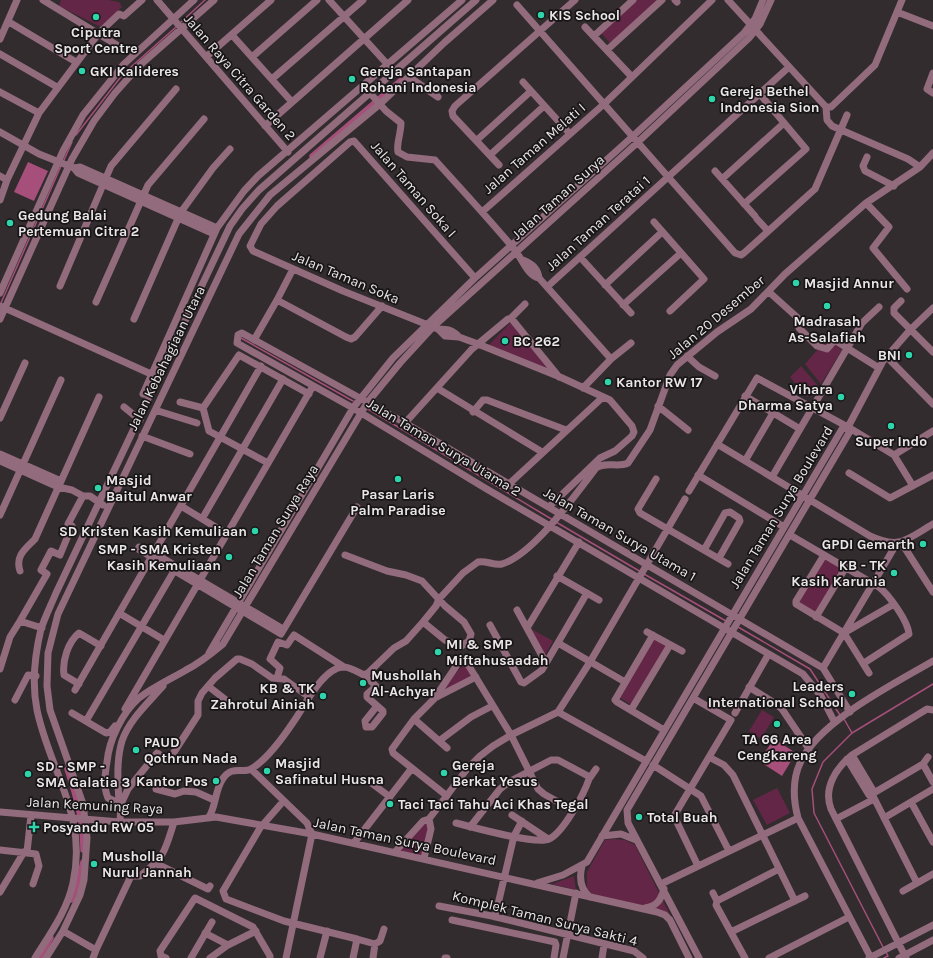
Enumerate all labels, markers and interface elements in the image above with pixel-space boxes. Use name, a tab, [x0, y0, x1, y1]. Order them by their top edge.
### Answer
place label: KIS School	[549, 7, 620, 24]
marker: KIS School	[536, 10, 546, 20]
street label: Jalan Raya Citra Garden 2	[180, 11, 299, 144]
marker: Ciputra Sport Centre	[91, 12, 101, 22]
place label: Ciputra Sport Centre	[54, 24, 138, 57]
place label: GKI Kalideres	[90, 63, 179, 80]
place label: Gereja Santapan Rohani Indonesia	[360, 63, 477, 96]
marker: GKI Kalideres	[77, 66, 87, 76]
marker: Gereja Santapan Rohani Indonesia	[347, 74, 357, 84]
place label: Gereja Bethel Indonesia Sion	[720, 83, 820, 116]
marker: Gereja Bethel Indonesia Sion	[707, 94, 717, 104]
street label: Jalan Taman Melati I	[480, 99, 589, 197]
street label: Jalan Taman Soka I	[367, 138, 460, 241]
street label: Jalan Taman Surya	[508, 151, 608, 244]
street label: Jalan Taman Teratai 1	[543, 172, 654, 274]
place label: Gedung Balai Pertemuan Citra 2	[18, 207, 139, 240]
marker: Gedung Balai Pertemuan Citra 2	[5, 218, 15, 228]
street label: Jalan Taman Soka	[290, 247, 402, 308]
street label: Jalan 20 Desember	[664, 271, 769, 363]
place label: Masjid Annur	[804, 275, 894, 292]
marker: Masjid Annur	[791, 278, 801, 288]
street label: Jalan Kebahagiaan Utara	[124, 283, 209, 433]
marker: Madrasah As-Salafiah	[822, 301, 832, 311]
place label: Madrasah As-Salafiah	[788, 313, 866, 346]
place label: BC 262	[513, 333, 560, 350]
marker: BC 262	[500, 336, 510, 346]
place label: BNI	[878, 347, 901, 364]
marker: BNI	[904, 350, 914, 360]
place label: Kantor RW 17	[616, 374, 702, 391]
marker: Kantor RW 17	[603, 377, 613, 387]
place label: Vihara Dharma Satya	[738, 381, 833, 414]
marker: Vihara Dharma Satya	[836, 392, 846, 402]
street label: Jalan Taman Surya Utama 2	[364, 395, 524, 500]
marker: Super Indo	[886, 421, 896, 431]
street label: Jalan Taman Surya Boulevard	[726, 423, 837, 592]
place label: Super Indo	[855, 433, 927, 450]
street label: Jalan Taman Surya Raya	[229, 461, 322, 601]
place label: Masjid Baitul Anwar	[106, 472, 192, 505]
marker: Pasar Laris Palm Paradise	[393, 474, 403, 484]
marker: Masjid Baitul Anwar	[93, 483, 103, 493]
street label: Jalan Taman Surya Utama 1	[540, 484, 699, 585]
place label: Pasar Laris Palm Paradise	[350, 486, 446, 519]
place label: SD Kristen Kasih Kemuliaan	[59, 523, 247, 540]
marker: SD Kristen Kasih Kemuliaan	[250, 526, 260, 536]
place label: GPDI Gemarth	[822, 536, 915, 553]
marker: GPDI Gemarth	[918, 539, 928, 549]
place label: SMP - SMA Kristen Kasih Kemuliaan	[98, 541, 221, 574]
marker: SMP - SMA Kristen Kasih Kemuliaan	[224, 552, 234, 562]
place label: KB - TK Kasih Karunia	[791, 557, 887, 590]
marker: KB - TK Kasih Karunia	[889, 568, 899, 578]
place label: MI & SMP Miftahusaadah	[446, 636, 548, 669]
marker: MI & SMP Miftahusaadah	[433, 647, 443, 657]
place label: Mushollah Al-Achyar	[371, 667, 442, 700]
marker: Mushollah Al-Achyar	[358, 678, 368, 688]
place label: Leaders International School	[708, 678, 844, 711]
place label: KB & TK Zahrotul Ainiah	[210, 680, 316, 713]
marker: Leaders International School	[847, 689, 857, 699]
marker: KB & TK Zahrotul Ainiah	[318, 691, 328, 701]
marker: TA 66 Area Cengkareng	[772, 719, 782, 729]
place label: TA 66 Area Cengkareng	[737, 731, 817, 764]
place label: PAUD Qothrun Nada	[144, 734, 237, 767]
marker: PAUD Qothrun Nada	[131, 745, 141, 755]
place label: Masjid Safinatul Husna	[275, 755, 384, 788]
place label: Gereja Berkat Yesus	[452, 757, 538, 790]
place label: SD - SMP - SMA Galatia 3	[36, 758, 130, 791]
marker: Masjid Safinatul Husna	[262, 766, 272, 776]
marker: Gereja Berkat Yesus	[439, 768, 449, 778]
marker: SD - SMP - SMA Galatia 3	[23, 769, 33, 779]
place label: Kantor Pos	[136, 773, 208, 790]
marker: Kantor Pos	[211, 776, 221, 786]
street label: Jalan Kemuning Raya	[26, 793, 164, 818]
place label: Taci Taci Tahu Aci Khas Tegal	[398, 796, 589, 813]
marker: Taci Taci Tahu Aci Khas Tegal	[385, 799, 395, 809]
place label: Total Buah	[647, 809, 717, 826]
marker: Total Buah	[634, 812, 644, 822]
street label: Jalan Taman Surya Boulevard	[312, 814, 498, 869]
place label: Posyandu RW 05	[43, 819, 154, 836]
marker: Posyandu RW 05	[28, 821, 40, 833]
place label: Musholla Nurul Jannah	[102, 848, 192, 881]
marker: Musholla Nurul Jannah	[89, 859, 99, 869]
street label: Komplek Taman Surya Sakti 4	[451, 887, 639, 950]

